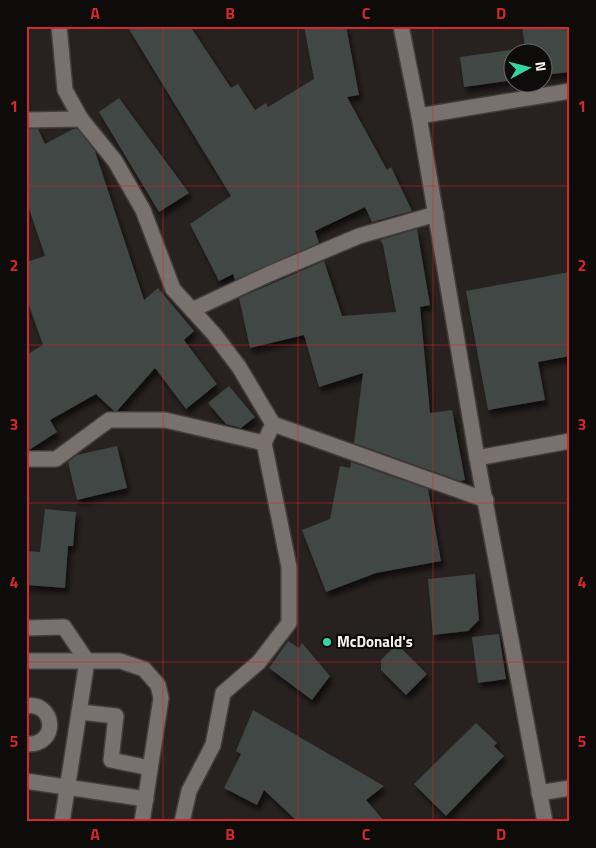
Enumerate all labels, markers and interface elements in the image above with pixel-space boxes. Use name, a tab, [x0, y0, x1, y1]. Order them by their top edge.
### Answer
text: A	[90, 1, 100, 25]
text: B	[225, 1, 235, 25]
text: C	[362, 1, 371, 25]
text: D	[496, 1, 506, 25]
north arrow	[504, 42, 554, 92]
text: N	[530, 60, 552, 72]
text: 1	[10, 94, 18, 118]
text: 1	[578, 94, 586, 118]
text: 2	[10, 253, 18, 277]
text: 2	[578, 253, 586, 277]
text: 3	[10, 412, 18, 436]
text: 3	[578, 412, 586, 436]
text: 4	[10, 570, 19, 594]
text: 4	[578, 570, 587, 594]
place label: McDonald's	[337, 630, 413, 653]
marker: McDonald's	[321, 636, 333, 648]
text: 5	[10, 729, 19, 753]
text: 5	[578, 729, 587, 753]
text: A	[90, 822, 100, 846]
text: B	[225, 822, 235, 846]
text: C	[362, 822, 371, 846]
text: D	[496, 822, 506, 846]

